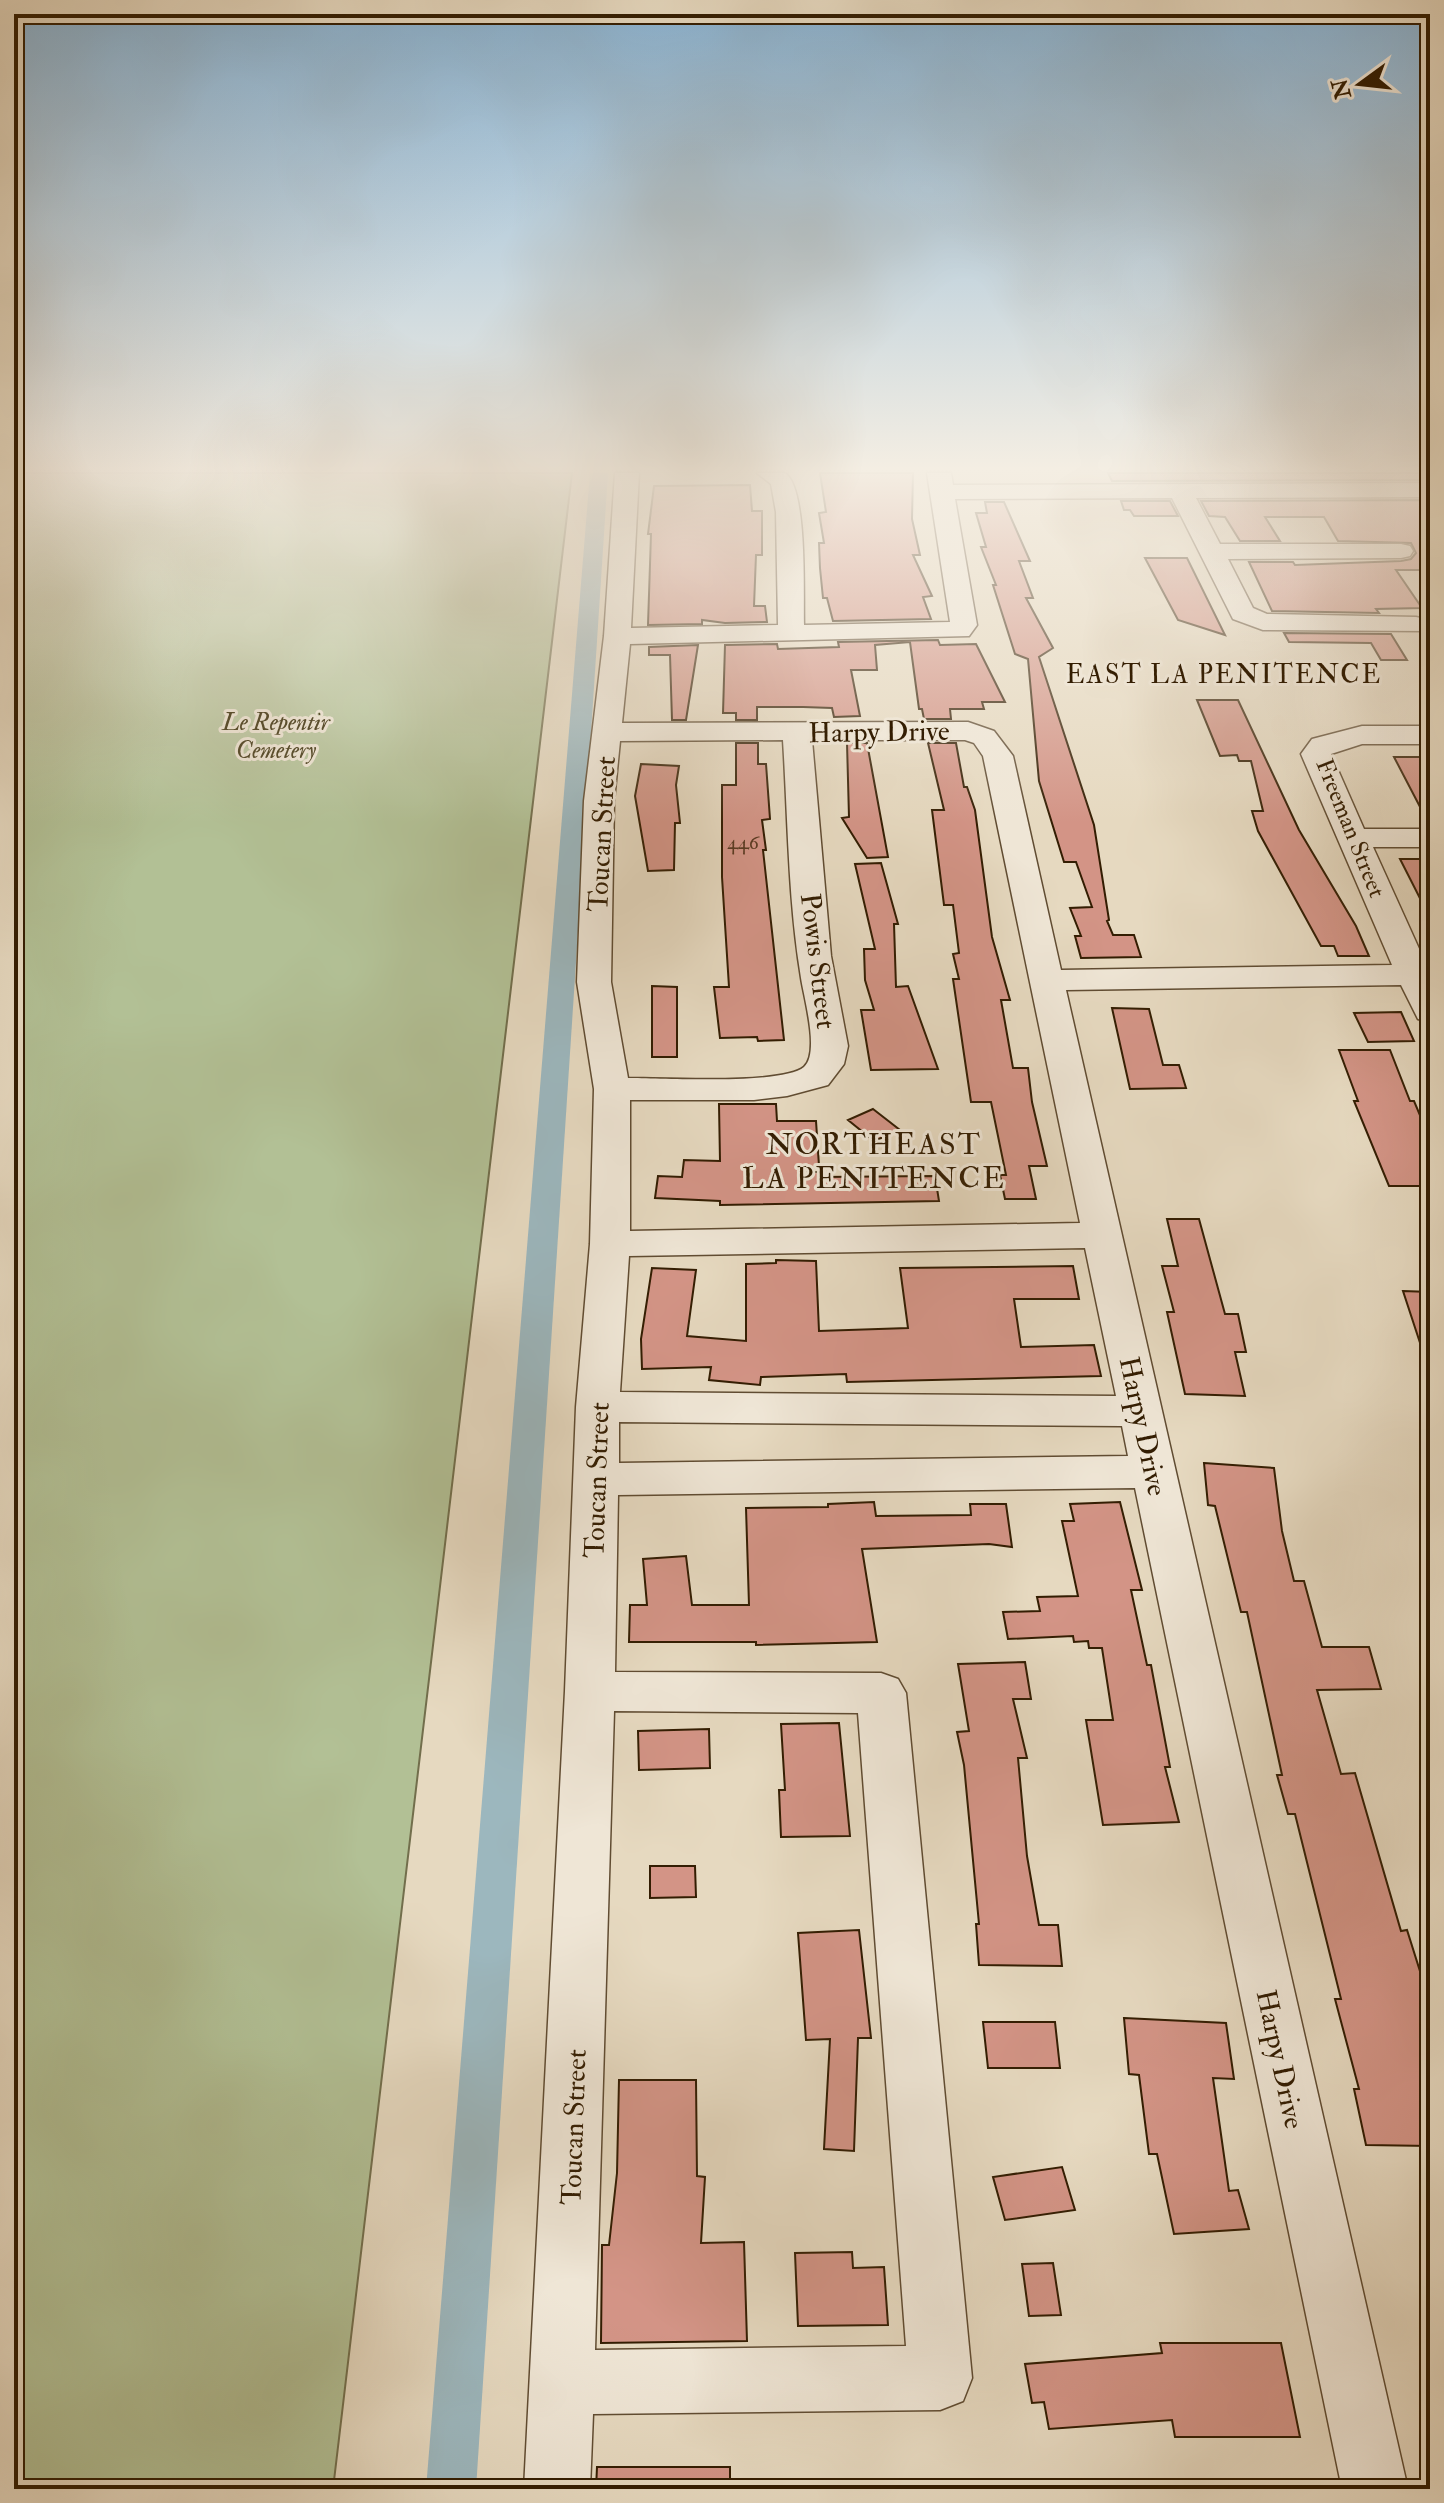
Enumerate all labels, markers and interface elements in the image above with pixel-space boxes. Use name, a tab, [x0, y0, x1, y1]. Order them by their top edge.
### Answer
north arrow	[1320, 44, 1400, 124]
text: N	[1325, 75, 1358, 103]
district label: EAST LA PENITENCE	[1066, 659, 1382, 691]
park label: Le Repentir Cemetery	[221, 707, 331, 766]
street label: Harpy Drive	[808, 714, 950, 751]
street label: Freeman Street	[1309, 754, 1393, 902]
street label: Toucan Street	[581, 755, 624, 913]
house number: 446	[727, 830, 760, 855]
street label: Powis Street	[792, 891, 843, 1031]
district label: NORTHEAST LA PENITENCE	[742, 1126, 1006, 1197]
street label: Harpy Drive	[1111, 1354, 1174, 1499]
street label: Toucan Street	[577, 1402, 618, 1558]
street label: Harpy Drive	[1248, 1987, 1311, 2132]
street label: Toucan Street	[554, 2049, 595, 2205]

